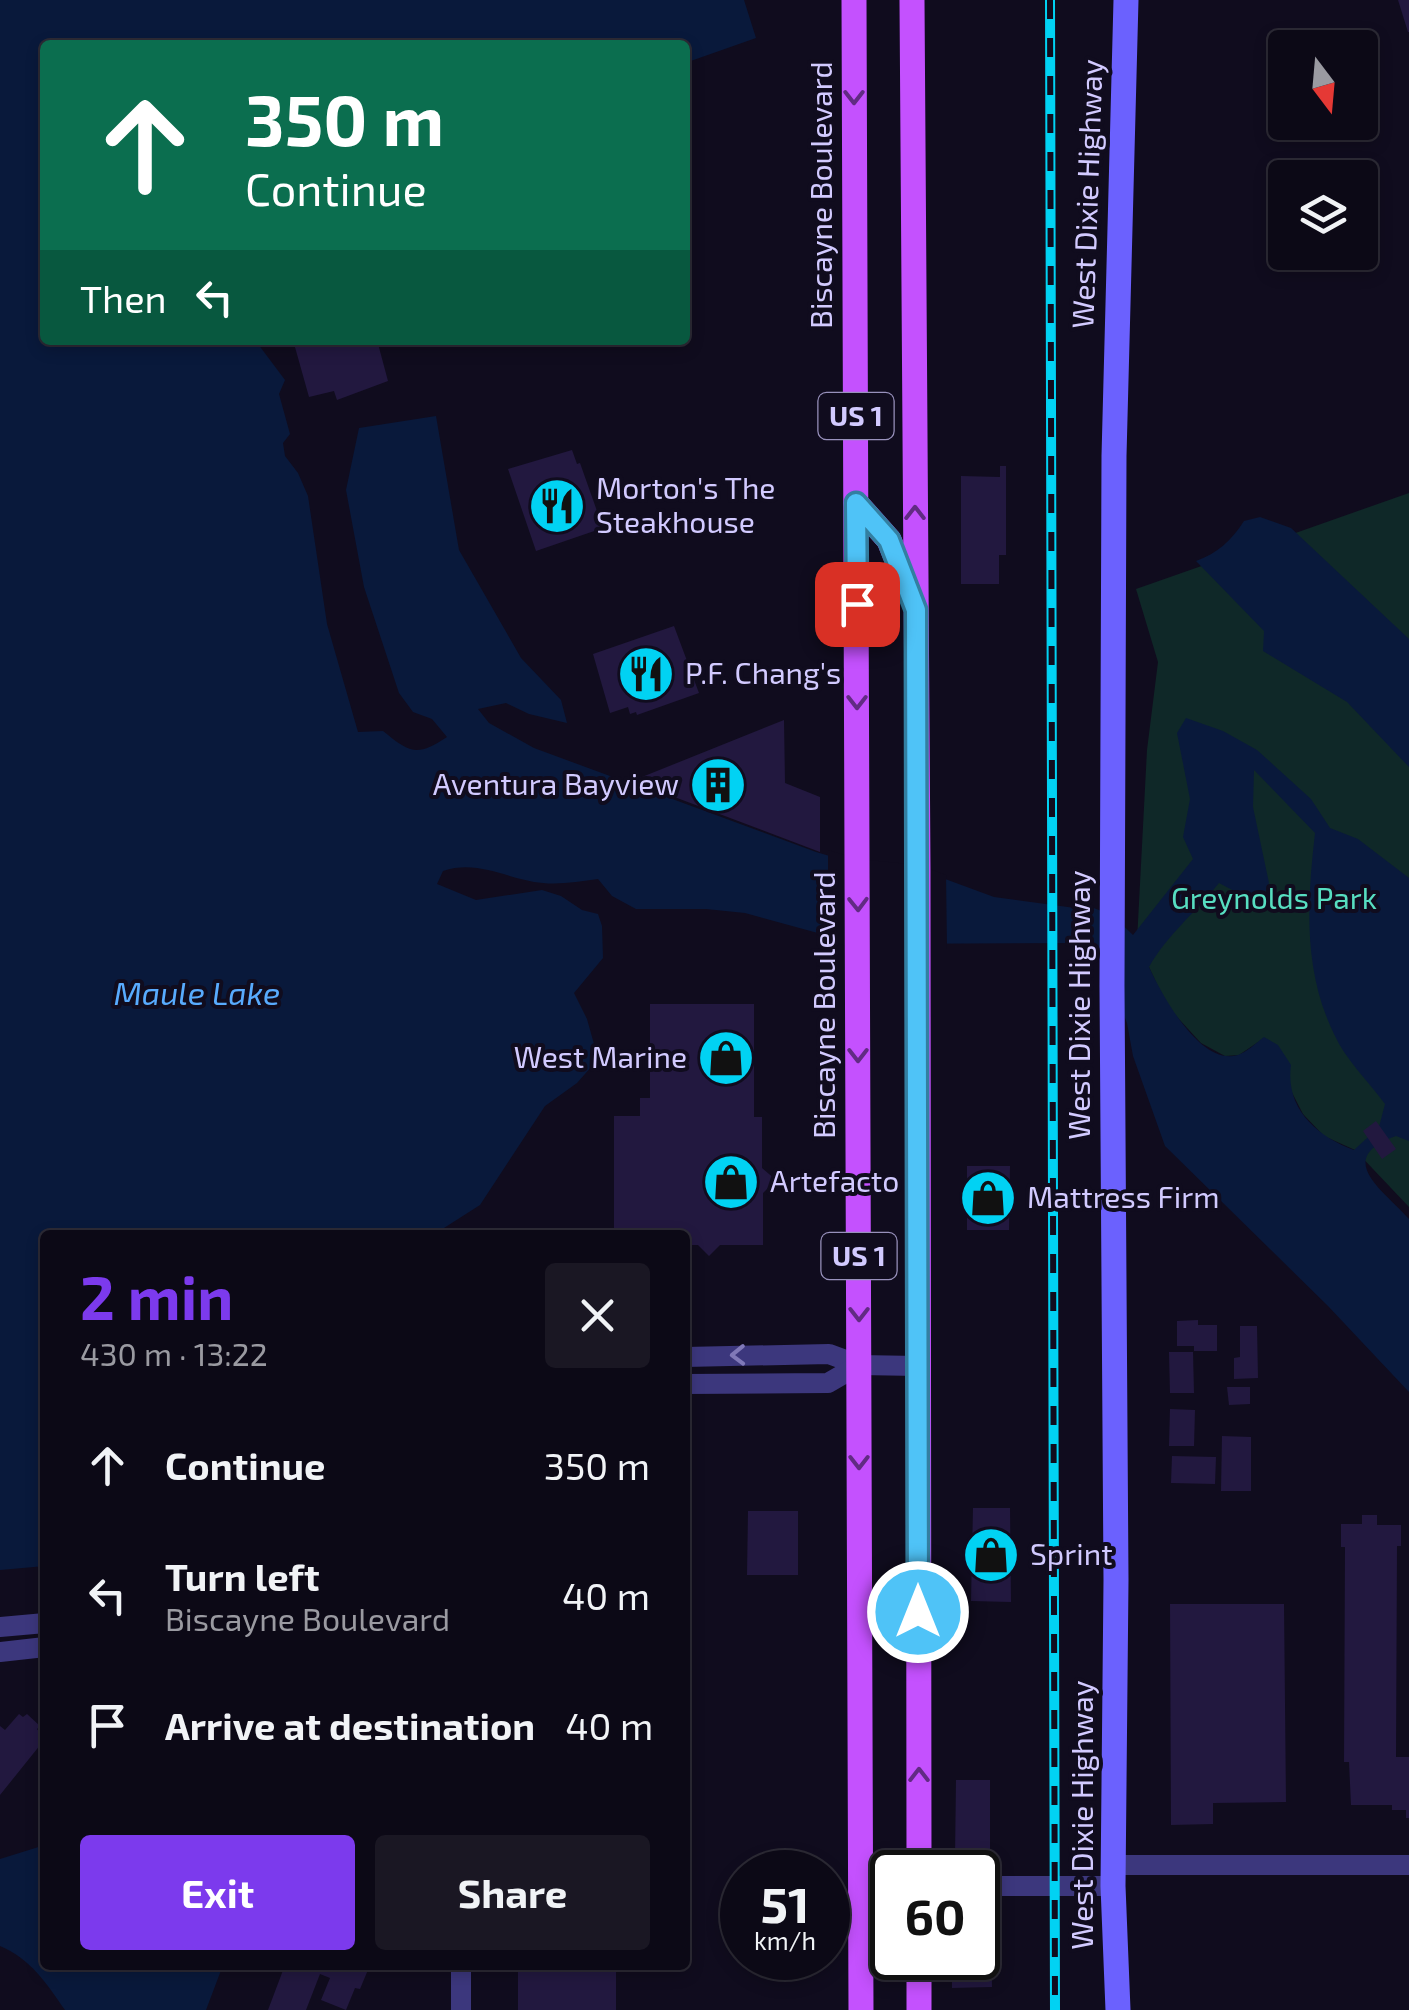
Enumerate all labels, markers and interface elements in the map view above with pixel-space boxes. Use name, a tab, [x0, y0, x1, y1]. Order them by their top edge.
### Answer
north arrow	[1268, 30, 1378, 140]
map controls	[1268, 30, 1378, 270]
street label: West Dixie Highway	[1063, 59, 1109, 329]
street label: Biscayne Boulevard	[802, 61, 838, 329]
text: 350 m	[245, 76, 444, 160]
icon: ahead	[80, 80, 210, 210]
one-way arrow	[843, 90, 865, 106]
button: layers	[1268, 160, 1378, 270]
text: Continue	[245, 161, 427, 215]
icon: left	[187, 270, 242, 325]
text: Then	[80, 275, 167, 321]
road number: US 1	[818, 393, 894, 439]
place label: Morton's The Steakhouse	[596, 469, 775, 539]
restaurant icon: Morton's The Steakhouse	[527, 476, 587, 536]
one-way arrow	[905, 504, 926, 520]
pin	[815, 562, 900, 647]
icon: arrive	[830, 577, 885, 632]
restaurant icon: P.F. Chang's	[616, 644, 676, 704]
place label: P.F. Chang's	[685, 654, 841, 690]
one-way arrow	[847, 695, 868, 711]
building icon: Aventura Bayview	[688, 755, 748, 815]
place label: Aventura Bayview	[433, 765, 679, 801]
street label: West Dixie Highway	[1060, 870, 1096, 1140]
street label: Biscayne Boulevard	[805, 871, 841, 1139]
park label: Greynolds Park	[1171, 879, 1377, 915]
one-way arrow	[847, 897, 868, 913]
water label: Maule Lake	[114, 973, 280, 1011]
shop icon: West Marine	[696, 1028, 756, 1088]
place label: West Marine	[514, 1038, 687, 1074]
one-way arrow	[847, 1048, 869, 1063]
shop icon: Artefacto	[701, 1152, 761, 1212]
place label: Artefacto	[770, 1162, 899, 1198]
shop icon: Mattress Firm	[958, 1168, 1018, 1228]
place label: Mattress Firm	[1027, 1178, 1219, 1214]
road number: US 1	[822, 1233, 896, 1279]
text: 2 min	[80, 1260, 233, 1332]
button: close	[545, 1263, 650, 1368]
one-way arrow	[848, 1308, 870, 1323]
text: 430 m · 13:22	[80, 1334, 268, 1372]
one-way arrow	[729, 1345, 745, 1366]
icon: ahead	[80, 1438, 135, 1493]
text: Continue	[165, 1442, 325, 1488]
text: 350 m	[544, 1442, 650, 1488]
one-way arrow	[848, 1456, 870, 1471]
shop icon: Sprint	[961, 1525, 1021, 1585]
place label: Sprint	[1030, 1535, 1113, 1571]
text: Turn left	[165, 1553, 320, 1599]
position arrow	[866, 1560, 970, 1664]
icon: left	[80, 1568, 135, 1623]
text: 40 m	[562, 1572, 650, 1618]
text: Biscayne Boulevard	[165, 1599, 450, 1637]
street label: West Dixie Highway	[1063, 1680, 1099, 1950]
icon: arrive	[80, 1698, 135, 1753]
text: Arrive at destination	[165, 1702, 535, 1748]
text: 40 m	[565, 1702, 653, 1748]
one-way arrow	[908, 1767, 930, 1782]
button: Exit	[80, 1835, 355, 1950]
button: Share	[375, 1835, 650, 1950]
speed limit sign: 60	[870, 1850, 1000, 1980]
text: 51	[760, 1873, 810, 1933]
text: km/h	[754, 1925, 816, 1955]

